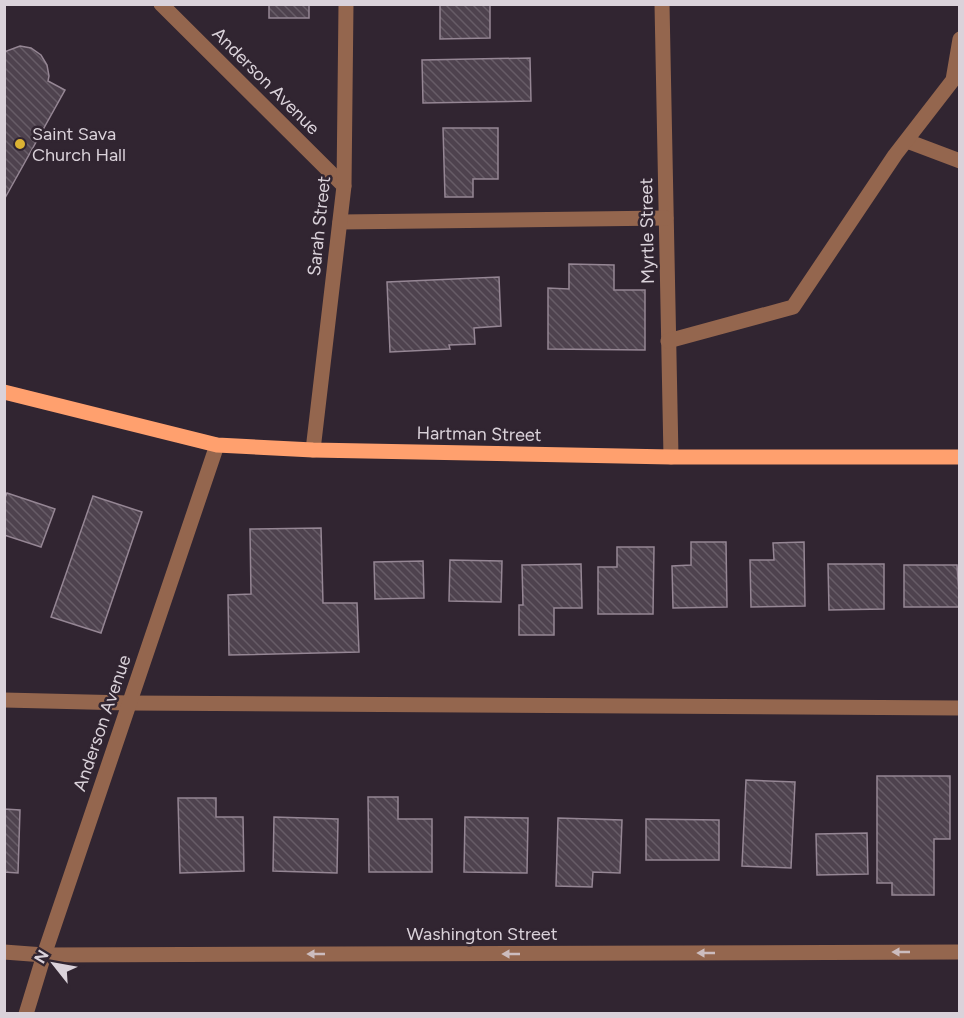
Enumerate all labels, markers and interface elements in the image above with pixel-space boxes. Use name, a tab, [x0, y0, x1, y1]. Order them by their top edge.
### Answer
street label: Anderson Avenue	[208, 23, 324, 139]
place label: Saint Sava Church Hall	[32, 123, 126, 166]
marker: Saint Sava Church Hall	[13, 137, 27, 151]
street label: Sarah Street	[303, 175, 335, 277]
street label: Myrtle Street	[635, 178, 659, 284]
street label: Hartman Street	[416, 422, 542, 446]
street label: Anderson Avenue	[68, 652, 136, 794]
street label: Washington Street	[406, 923, 558, 945]
north arrow	[24, 934, 84, 994]
text: N	[30, 946, 53, 967]
one-way arrow	[892, 947, 911, 957]
one-way arrow	[697, 948, 716, 958]
one-way arrow	[307, 949, 326, 959]
one-way arrow	[502, 949, 521, 958]

